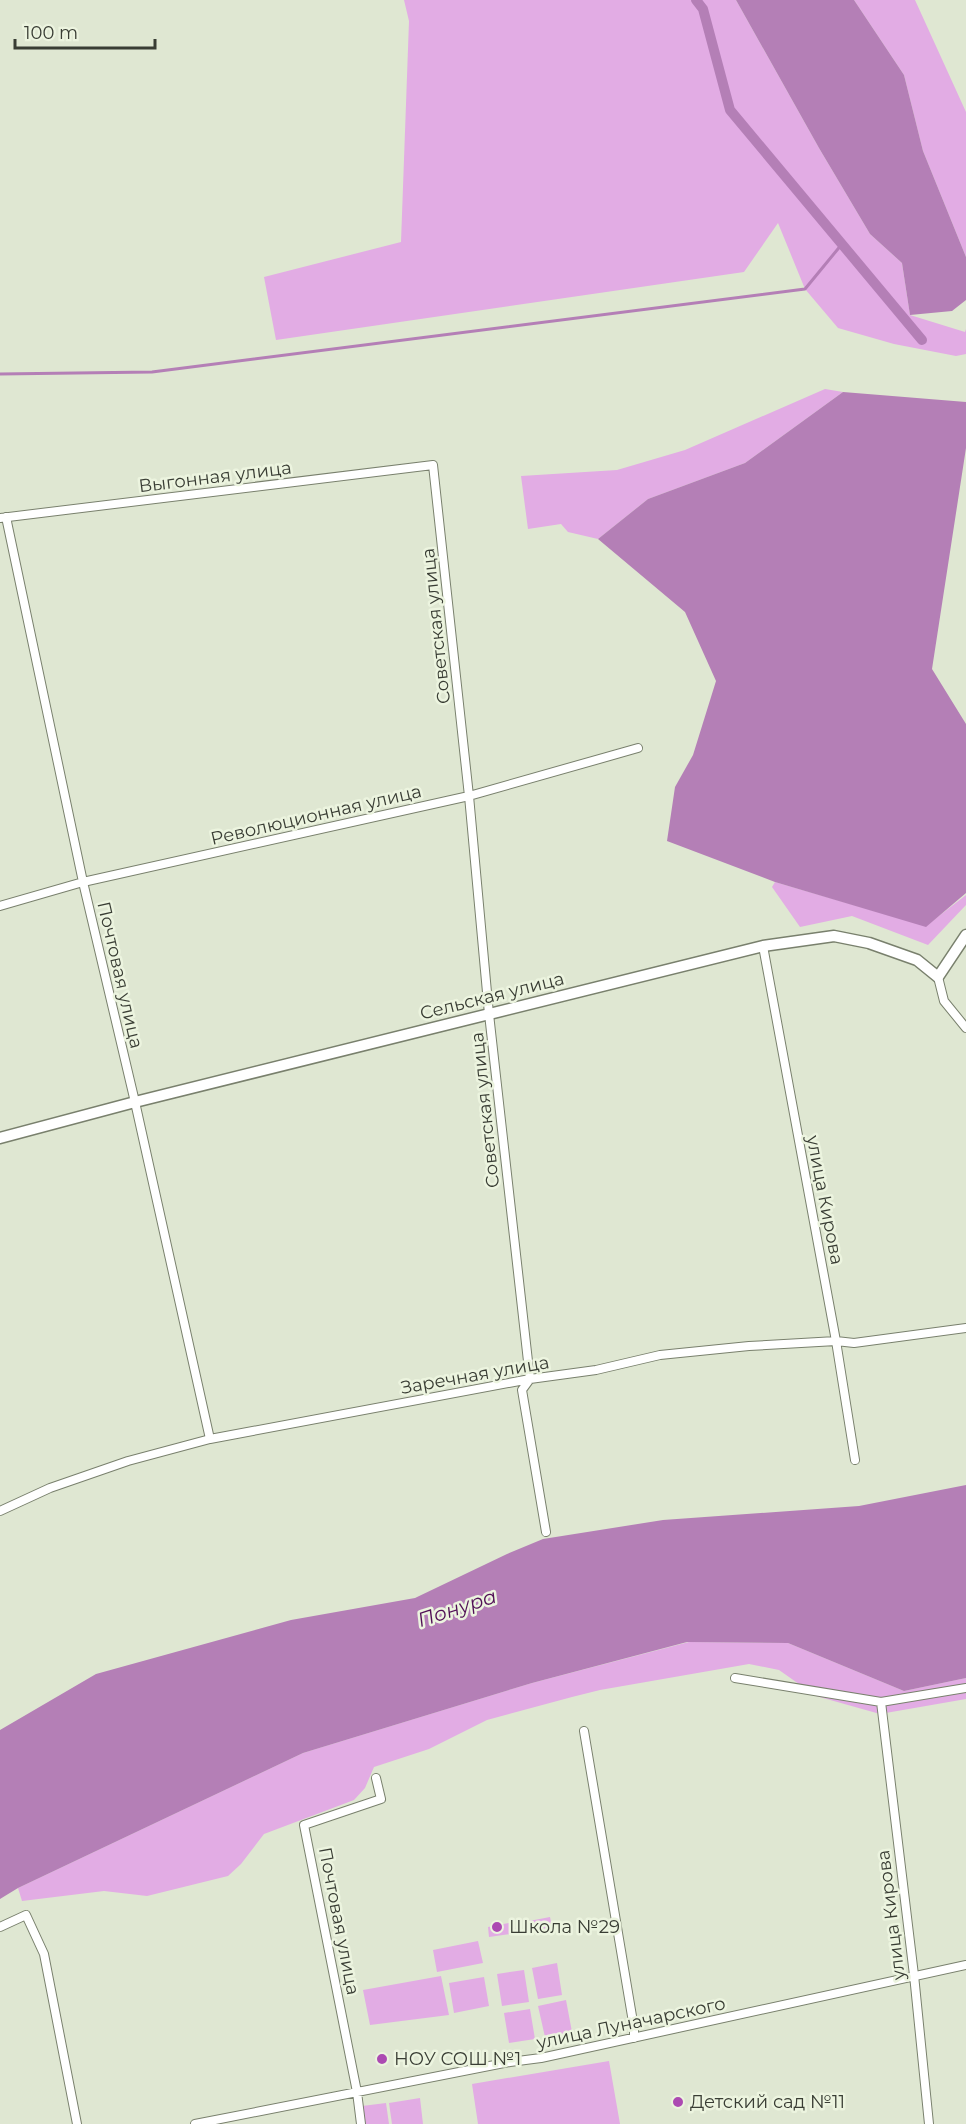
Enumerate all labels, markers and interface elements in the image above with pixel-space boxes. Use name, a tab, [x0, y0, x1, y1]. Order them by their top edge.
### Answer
scale bar	[15, 12, 154, 50]
text: 100 m	[24, 22, 78, 44]
street label: Выгонная улица	[137, 457, 293, 497]
street label: Советская улица	[417, 547, 455, 705]
street label: Революционная улица	[208, 780, 424, 850]
street label: Почтовая улица	[92, 900, 148, 1050]
street label: Сельская улица	[418, 967, 566, 1025]
street label: Советская улица	[466, 1031, 504, 1189]
street label: улица Кирова	[802, 1133, 848, 1266]
street label: Заречная улица	[399, 1351, 551, 1399]
water label: Понура	[414, 1584, 500, 1632]
street label: Почтовая улица	[314, 1845, 364, 1997]
street label: улица Кирова	[872, 1849, 910, 1982]
place label: Школа №29	[509, 1916, 620, 1938]
marker: Школа №29	[490, 1920, 504, 1934]
street label: улица Луначарского	[534, 1992, 728, 2054]
place label: НОУ СОШ №1	[394, 2048, 521, 2070]
marker: НОУ СОШ №1	[375, 2052, 389, 2066]
place label: Детский сад №11	[690, 2091, 845, 2113]
marker: Детский сад №11	[671, 2095, 685, 2109]

